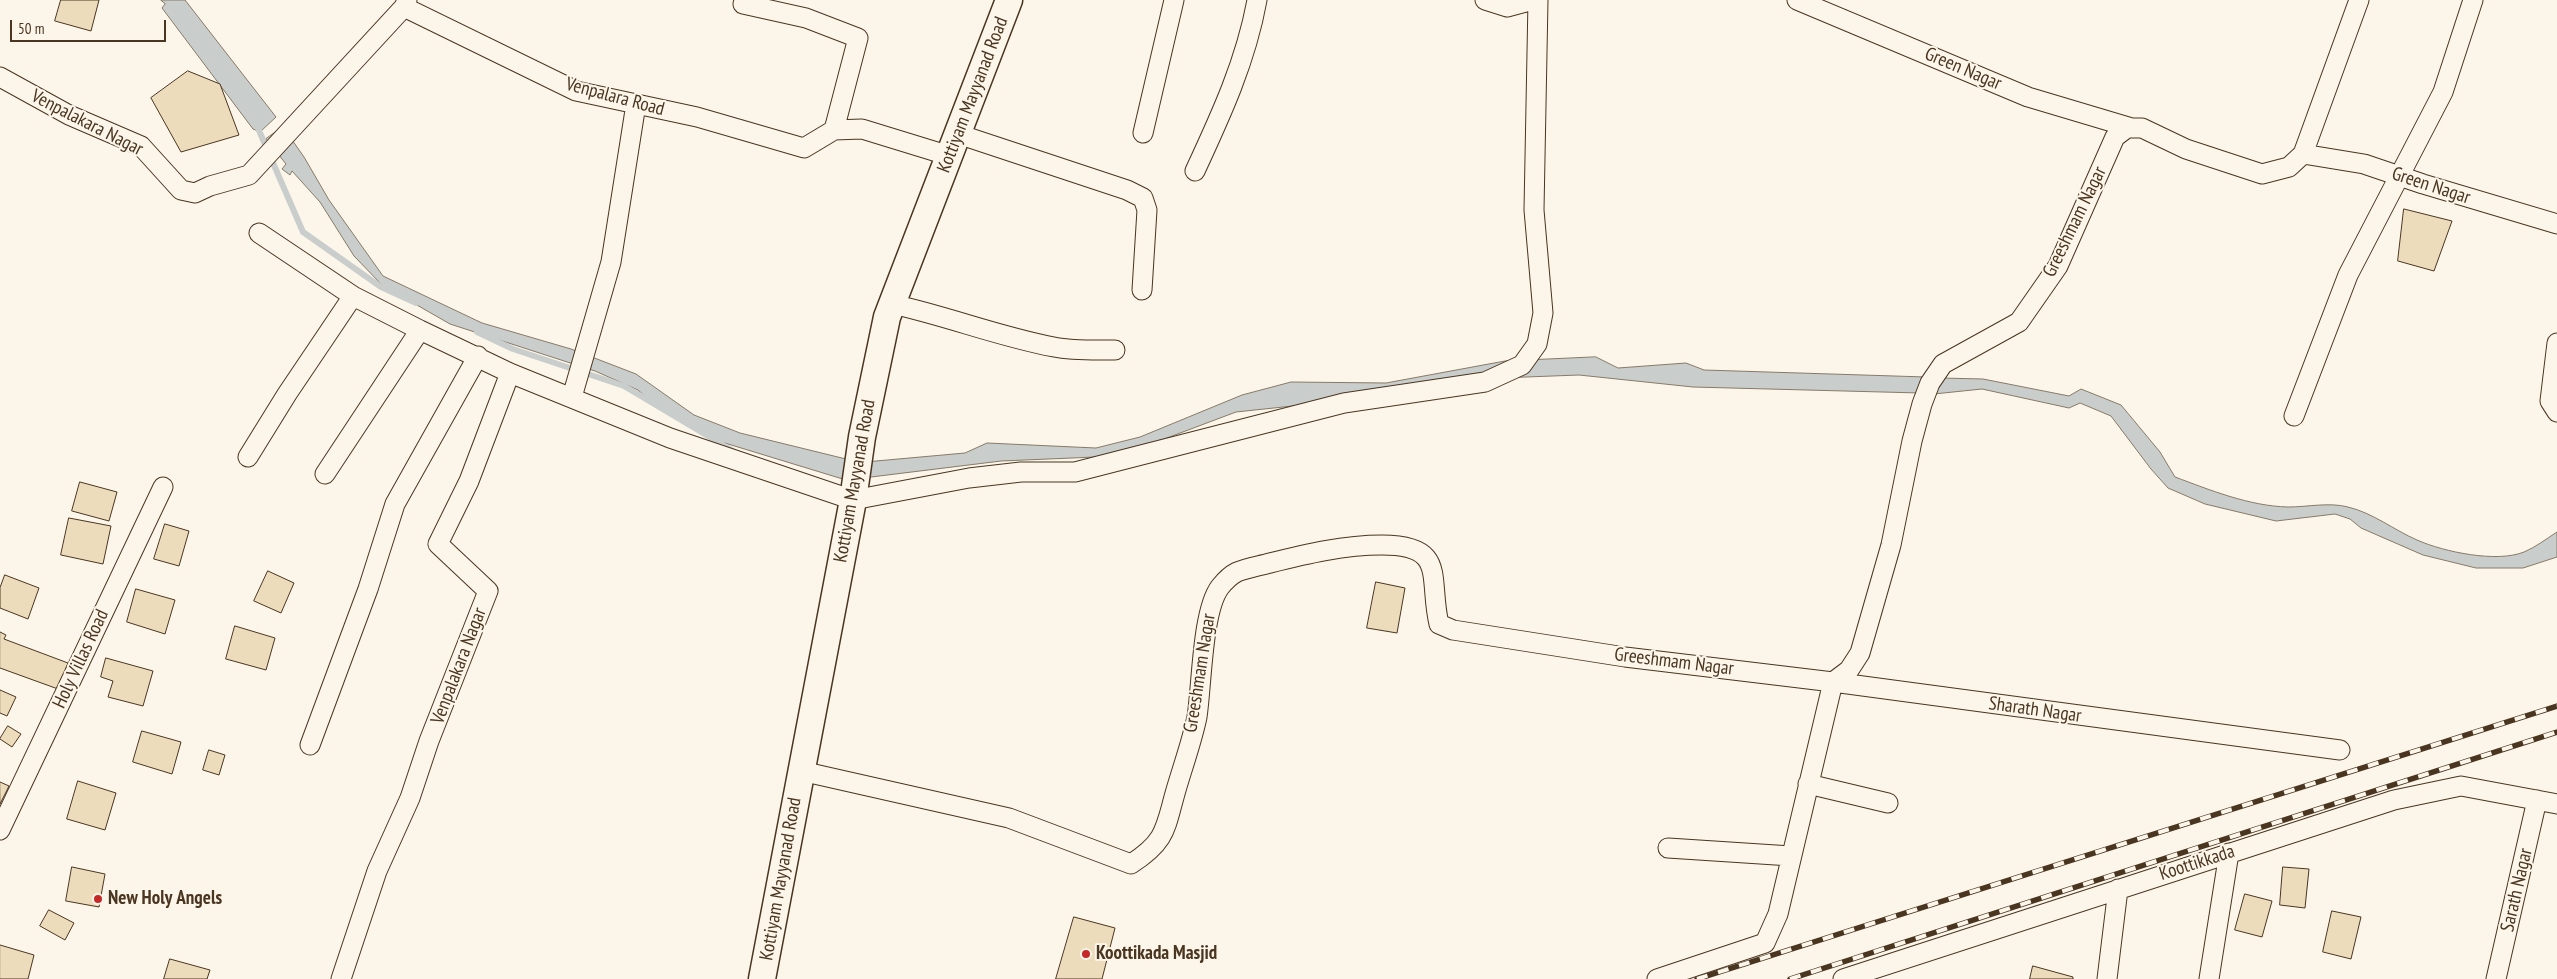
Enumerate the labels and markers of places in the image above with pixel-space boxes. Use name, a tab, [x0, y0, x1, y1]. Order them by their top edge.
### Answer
place label: New Holy Angels	[108, 888, 222, 910]
marker: New Holy Angels	[92, 893, 104, 905]
place label: Koottikada Masjid	[1096, 943, 1217, 965]
marker: Koottikada Masjid	[1080, 948, 1092, 960]

